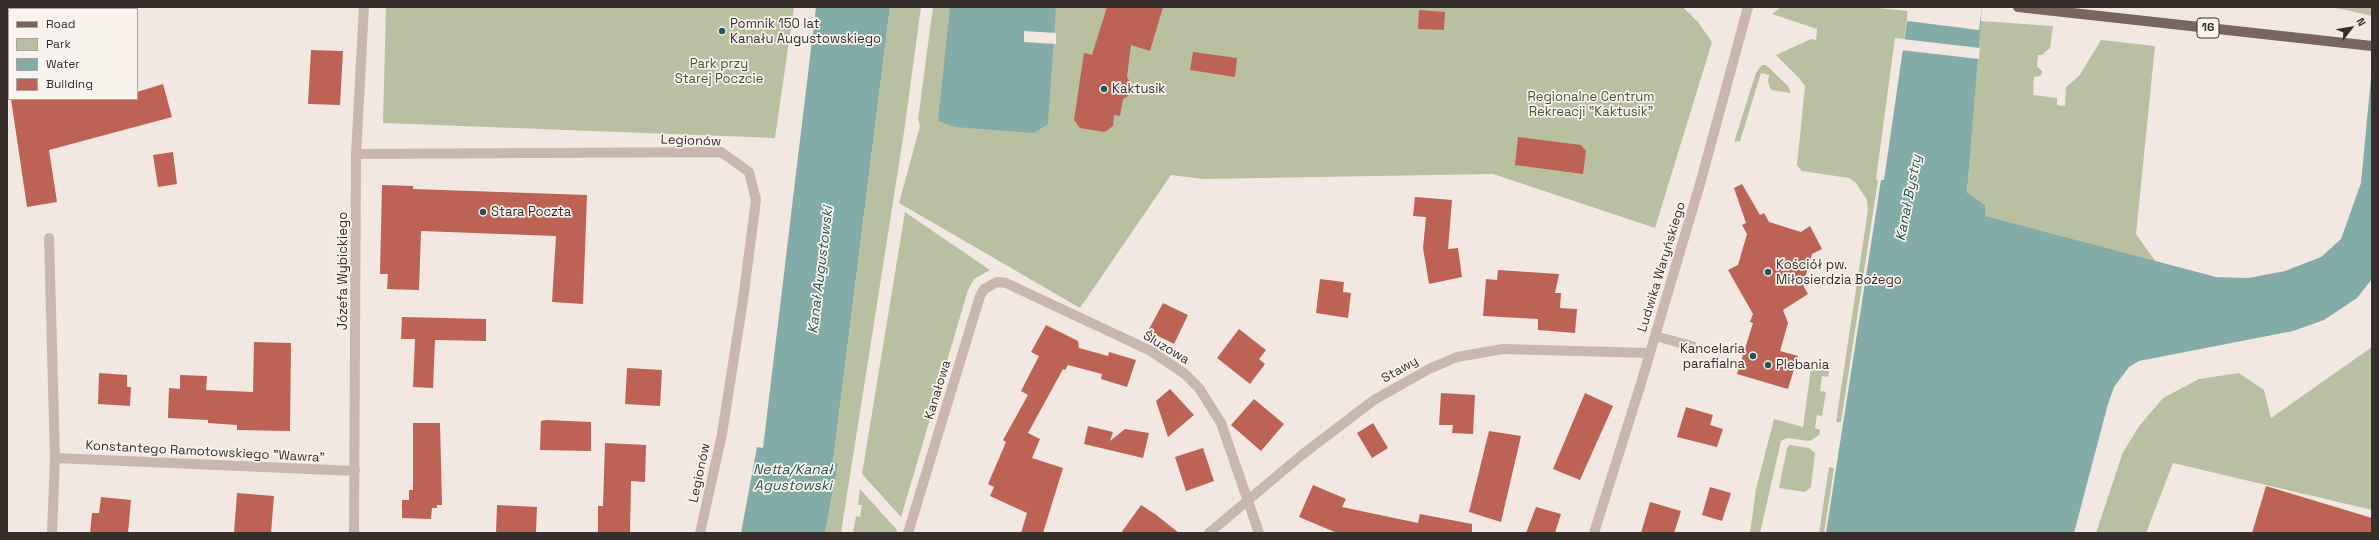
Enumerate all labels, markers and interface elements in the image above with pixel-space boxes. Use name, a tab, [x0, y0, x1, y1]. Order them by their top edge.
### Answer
legend	[8, 8, 138, 100]
north arrow	[2331, 8, 2371, 48]
text: N	[2353, 15, 2369, 29]
text: Road	[46, 16, 75, 32]
place label: Pomnik 150 lat Kanału Augustowskiego	[730, 16, 881, 47]
road number: 16	[2197, 18, 2219, 38]
marker: Pomnik 150 lat Kanału Augustowskiego	[717, 26, 727, 36]
text: Park	[46, 36, 71, 52]
text: Water	[46, 56, 80, 72]
park label: Park przy Starej Poczcie	[675, 56, 763, 87]
text: Building	[46, 76, 93, 92]
place label: Kaktusik	[1112, 81, 1165, 97]
marker: Kaktusik	[1099, 84, 1109, 94]
park label: Regionalne Centrum Rekreacji "Kaktusik"	[1528, 89, 1654, 120]
street label: Legionów	[660, 132, 722, 150]
water label: Kanał Bystry	[1892, 154, 1926, 242]
street label: Ludwika Waryńskiego	[1635, 200, 1689, 334]
place label: Stara Poczta	[491, 204, 571, 220]
water label: Kanał Augustowski	[805, 205, 837, 335]
marker: Stara Poczta	[478, 207, 488, 217]
street label: Józefa Wybickiego	[335, 212, 351, 330]
place label: Kościół pw. Miłosierdzia Bożego	[1776, 257, 1902, 288]
marker: Kościół pw. Miłosierdzia Bożego	[1763, 267, 1773, 277]
street label: Śluzowa	[1140, 328, 1192, 368]
place label: Kancelaria parafialna	[1680, 341, 1745, 372]
marker: Kancelaria parafialna	[1748, 351, 1758, 361]
street label: Stawy	[1379, 353, 1421, 387]
place label: Plebania	[1776, 357, 1829, 373]
street label: Kanałowa	[922, 358, 954, 422]
marker: Plebania	[1763, 360, 1773, 370]
street label: Konstantego Ramotowskiego "Wawra"	[85, 438, 325, 466]
street label: Legionów	[686, 442, 714, 504]
water label: Netta/Kanał Agustowski	[753, 462, 833, 494]

